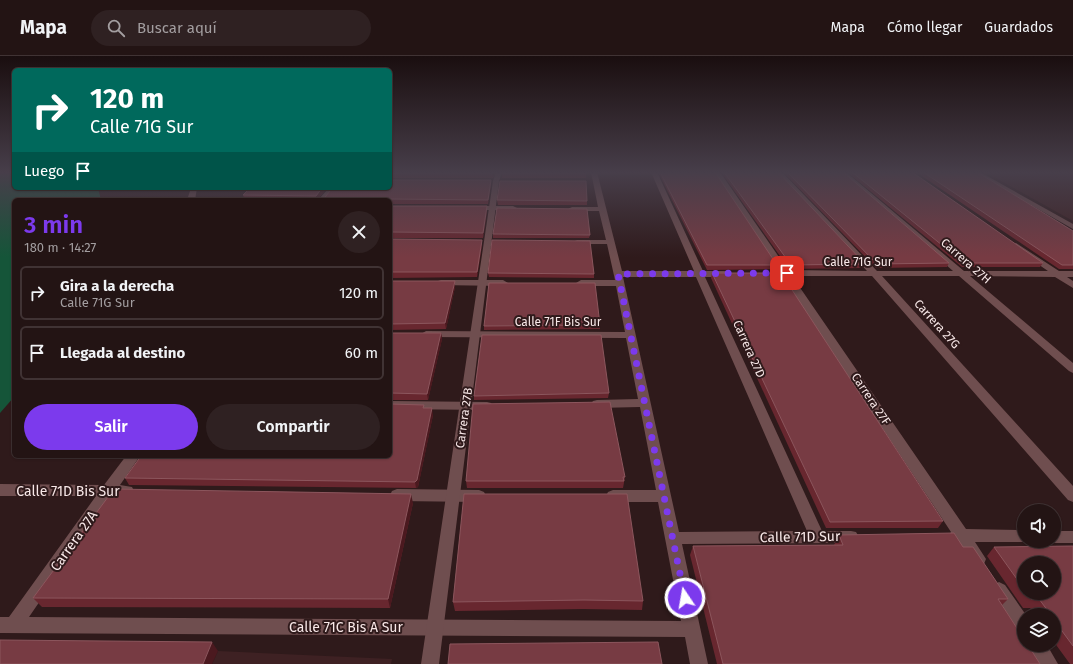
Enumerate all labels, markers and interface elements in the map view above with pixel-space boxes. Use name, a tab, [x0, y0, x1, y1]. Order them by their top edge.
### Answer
search box	[91, 10, 371, 46]
text: Mapa	[20, 16, 67, 39]
icon: search	[105, 17, 127, 39]
text: Buscar aquí	[137, 19, 217, 37]
text: Mapa	[831, 19, 865, 36]
text: Cómo llegar	[887, 19, 962, 36]
text: Guardados	[984, 19, 1053, 36]
text: 120 m	[90, 82, 164, 115]
icon: right	[24, 84, 76, 136]
text: Calle 71G Sur	[90, 116, 193, 138]
icon: arrive	[72, 160, 94, 182]
text: Luego	[24, 162, 64, 180]
text: 3 min	[24, 211, 83, 239]
button: close	[338, 211, 380, 253]
street label: Carrera 27H	[938, 235, 994, 287]
text: 180 m · 14:27	[24, 240, 96, 255]
street label: Calle 71G Sur	[824, 255, 893, 269]
pin	[770, 256, 804, 290]
icon: arrive	[776, 262, 798, 284]
text: Gira a la derecha	[60, 277, 174, 295]
icon: right	[26, 282, 48, 304]
text: 120 m	[339, 284, 378, 302]
text: Calle 71G Sur	[60, 295, 135, 310]
street label: Carrera 27G	[911, 297, 963, 351]
street label: Calle 71F Bis Sur	[515, 315, 602, 329]
street label: Carrera 27D	[730, 318, 768, 380]
icon: arrive	[26, 342, 48, 364]
text: Llegada al destino	[60, 344, 185, 362]
text: 60 m	[345, 344, 378, 362]
street label: Carrera 27F	[849, 370, 894, 428]
street label: Carrera 27B	[453, 387, 475, 449]
button: Salir	[24, 404, 198, 450]
button: Compartir	[206, 404, 380, 450]
street label: Calle 71D Bis Sur	[16, 483, 120, 500]
map controls	[1017, 504, 1061, 652]
button: sound	[1017, 504, 1061, 548]
street label: Carrera 27A	[47, 507, 101, 575]
street label: Calle 71D Sur	[760, 528, 841, 546]
button: search	[1017, 556, 1061, 600]
position arrow	[664, 577, 706, 619]
button: layers	[1017, 608, 1061, 652]
street label: Calle 71C Bis A Sur	[289, 619, 404, 636]

